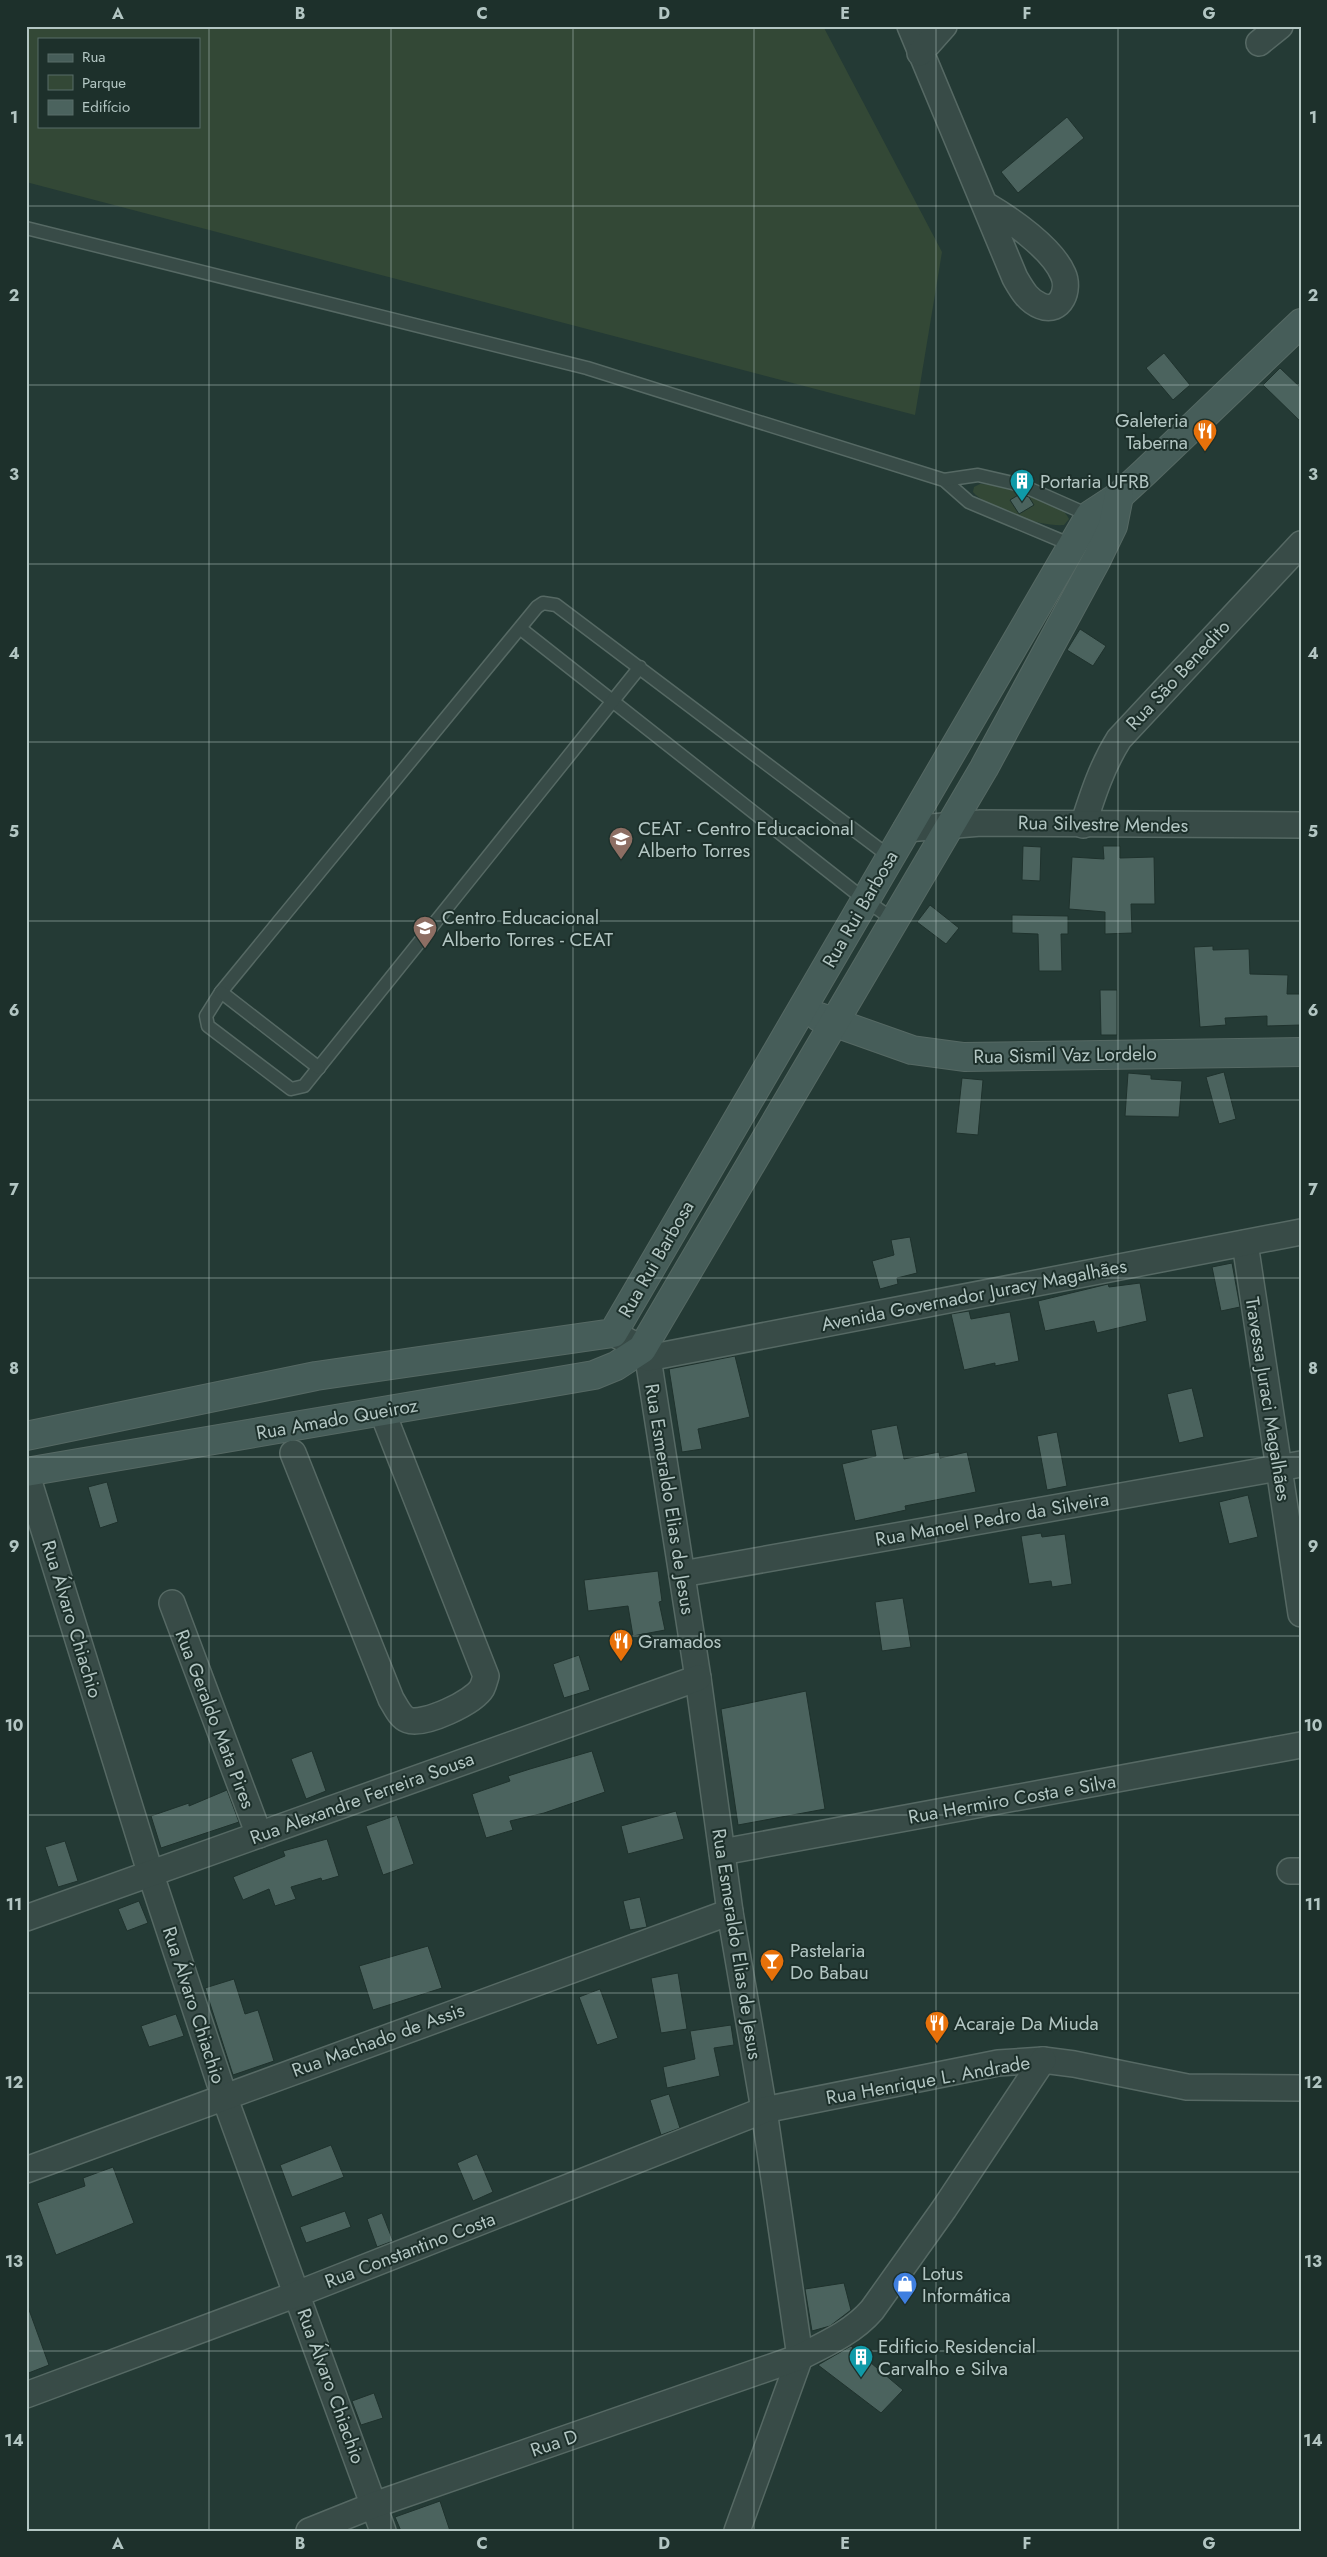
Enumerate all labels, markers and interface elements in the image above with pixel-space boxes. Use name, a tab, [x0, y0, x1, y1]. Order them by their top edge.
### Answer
text: A	[111, 2, 124, 25]
text: B	[295, 2, 305, 25]
text: C	[476, 2, 488, 25]
text: D	[658, 2, 670, 25]
text: E	[840, 2, 850, 25]
text: F	[1023, 2, 1031, 25]
text: G	[1202, 2, 1216, 25]
legend	[38, 38, 200, 128]
text: Rua	[82, 46, 106, 68]
text: Parque	[82, 72, 126, 94]
text: Edifício	[82, 96, 130, 118]
text: 1	[10, 106, 18, 129]
text: 1	[1309, 106, 1317, 129]
text: 2	[9, 284, 19, 307]
text: 2	[1308, 284, 1318, 307]
place label: Galeteria Taberna	[1115, 407, 1188, 456]
restaurant icon: Galeteria Taberna	[1192, 418, 1218, 452]
text: 3	[9, 463, 19, 486]
text: 3	[1308, 463, 1318, 486]
building icon: Portaria UFRB	[1009, 468, 1035, 502]
place label: Portaria UFRB	[1040, 468, 1149, 495]
street label: Rua São Benedito	[1120, 614, 1236, 736]
text: 4	[8, 642, 20, 665]
text: 4	[1307, 642, 1319, 665]
street label: Rua Silvestre Mendes	[1018, 809, 1189, 839]
place label: CEAT - Centro Educacional Alberto Torres	[638, 815, 854, 864]
text: 5	[9, 820, 19, 843]
text: 5	[1308, 820, 1318, 843]
school or university icon: CEAT - Centro Educacional Alberto Torres	[608, 826, 634, 860]
street label: Rua Rui Barbosa	[816, 846, 904, 972]
place label: Centro Educacional Alberto Torres - CEAT	[442, 904, 613, 953]
school or university icon: Centro Educacional Alberto Torres - CEAT	[412, 915, 438, 949]
text: 6	[9, 999, 19, 1022]
text: 6	[1308, 999, 1318, 1022]
street label: Rua Sismil Vaz Lordelo	[973, 1040, 1157, 1070]
text: 7	[9, 1178, 19, 1201]
text: 7	[1308, 1178, 1318, 1201]
street label: Rua Rui Barbosa	[612, 1196, 700, 1322]
street label: Avenida Governador Juracy Magalhães	[819, 1252, 1129, 1338]
street label: Travessa Juraci Magalhães	[1239, 1295, 1298, 1503]
text: 8	[9, 1357, 19, 1380]
text: 8	[1308, 1357, 1318, 1380]
street label: Rua Esmeraldo Elias de Jesus	[638, 1382, 702, 1617]
street label: Rua Amado Queiroz	[254, 1391, 420, 1447]
street label: Rua Manoel Pedro da Silveira	[873, 1485, 1111, 1553]
text: 9	[9, 1535, 19, 1558]
text: 9	[1308, 1535, 1318, 1558]
street label: Rua Álvaro Chiachio	[35, 1537, 109, 1701]
street label: Rua Geraldo Mata Pires	[168, 1626, 262, 1813]
restaurant icon: Gramados	[608, 1628, 634, 1662]
place label: Gramados	[638, 1628, 722, 1655]
text: 10	[5, 1714, 23, 1737]
text: 10	[1304, 1714, 1322, 1737]
street label: Rua Alexandre Ferreira Sousa	[246, 1745, 478, 1851]
street label: Rua Hermiro Costa e Silva	[906, 1767, 1118, 1831]
street label: Rua Esmeraldo Elias de Jesus	[705, 1827, 769, 2062]
text: 11	[6, 1893, 22, 1916]
text: 11	[1305, 1893, 1321, 1916]
street label: Rua Álvaro Chiachio	[156, 1923, 232, 2087]
place label: Pastelaria Do Babau	[790, 1937, 869, 1986]
bar icon: Pastelaria Do Babau	[759, 1948, 785, 1982]
street label: Rua Machado de Assis	[288, 1996, 468, 2084]
restaurant icon: Acaraje Da Miuda	[924, 2010, 950, 2044]
place label: Acaraje Da Miuda	[954, 2010, 1099, 2037]
street label: Rua Henrique L. Andrade	[824, 2049, 1032, 2111]
text: 12	[5, 2071, 23, 2094]
text: 12	[1304, 2071, 1322, 2094]
street label: Rua Constantino Costa	[321, 2205, 499, 2295]
text: 13	[5, 2250, 23, 2273]
text: 13	[1304, 2250, 1322, 2273]
place label: Lotus Informática	[922, 2260, 1011, 2309]
shop icon: Lotus Informática	[892, 2271, 918, 2305]
street label: Rua Álvaro Chiachio	[290, 2305, 372, 2467]
place label: Edificio Residencial Carvalho e Silva	[878, 2333, 1036, 2382]
building icon: Edificio Residencial Carvalho e Silva	[848, 2344, 874, 2378]
street label: Rua D	[527, 2422, 581, 2464]
text: 14	[4, 2429, 24, 2452]
text: 14	[1303, 2429, 1323, 2452]
text: A	[111, 2532, 124, 2555]
text: B	[295, 2532, 305, 2555]
text: C	[476, 2532, 488, 2555]
text: D	[658, 2532, 670, 2555]
text: E	[840, 2532, 850, 2555]
text: F	[1023, 2532, 1031, 2555]
text: G	[1202, 2532, 1216, 2555]

